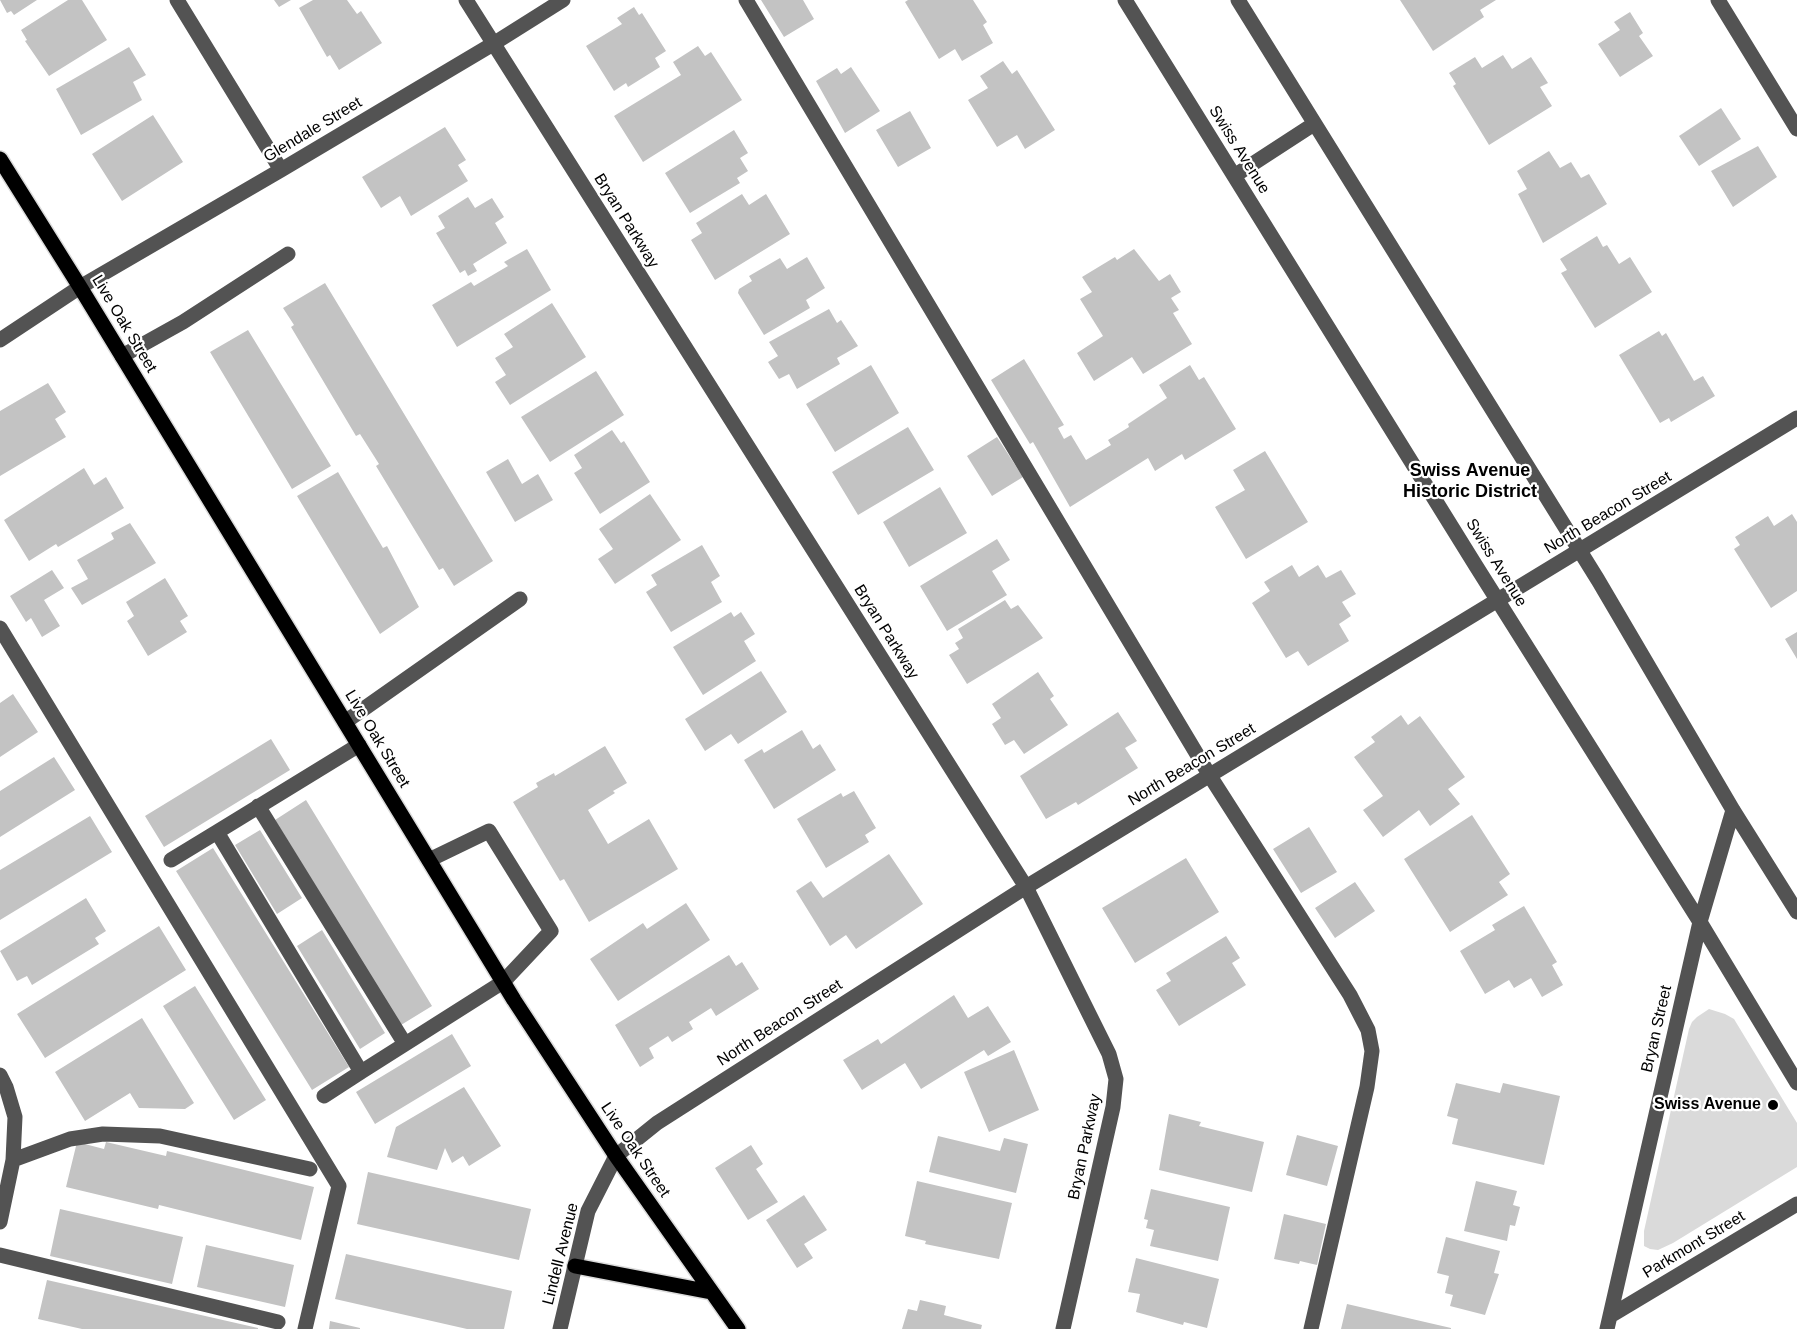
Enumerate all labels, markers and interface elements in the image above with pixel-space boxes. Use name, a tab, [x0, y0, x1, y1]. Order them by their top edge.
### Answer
street label: Glendale Street	[260, 93, 366, 167]
street label: Swiss Avenue	[1204, 102, 1274, 198]
street label: Bryan Parkway	[589, 170, 663, 272]
street label: Live Oak Street	[87, 272, 161, 376]
district label: Swiss Avenue Historic District	[1403, 460, 1537, 502]
street label: North Beacon Street	[1541, 467, 1675, 559]
street label: Swiss Avenue	[1461, 515, 1531, 611]
street label: Bryan Parkway	[849, 581, 923, 683]
street label: Live Oak Street	[340, 687, 414, 791]
street label: North Beacon Street	[1125, 719, 1259, 811]
street label: North Beacon Street	[714, 975, 846, 1071]
street label: Bryan Street	[1638, 984, 1676, 1074]
street label: Bryan Parkway	[1064, 1092, 1106, 1202]
place label: Swiss Avenue	[1654, 1095, 1761, 1115]
marker: Swiss Avenue	[1766, 1098, 1780, 1112]
street label: Live Oak Street	[596, 1099, 674, 1201]
street label: Lindell Avenue	[539, 1201, 583, 1307]
street label: Parkmont Street	[1640, 1207, 1748, 1283]

